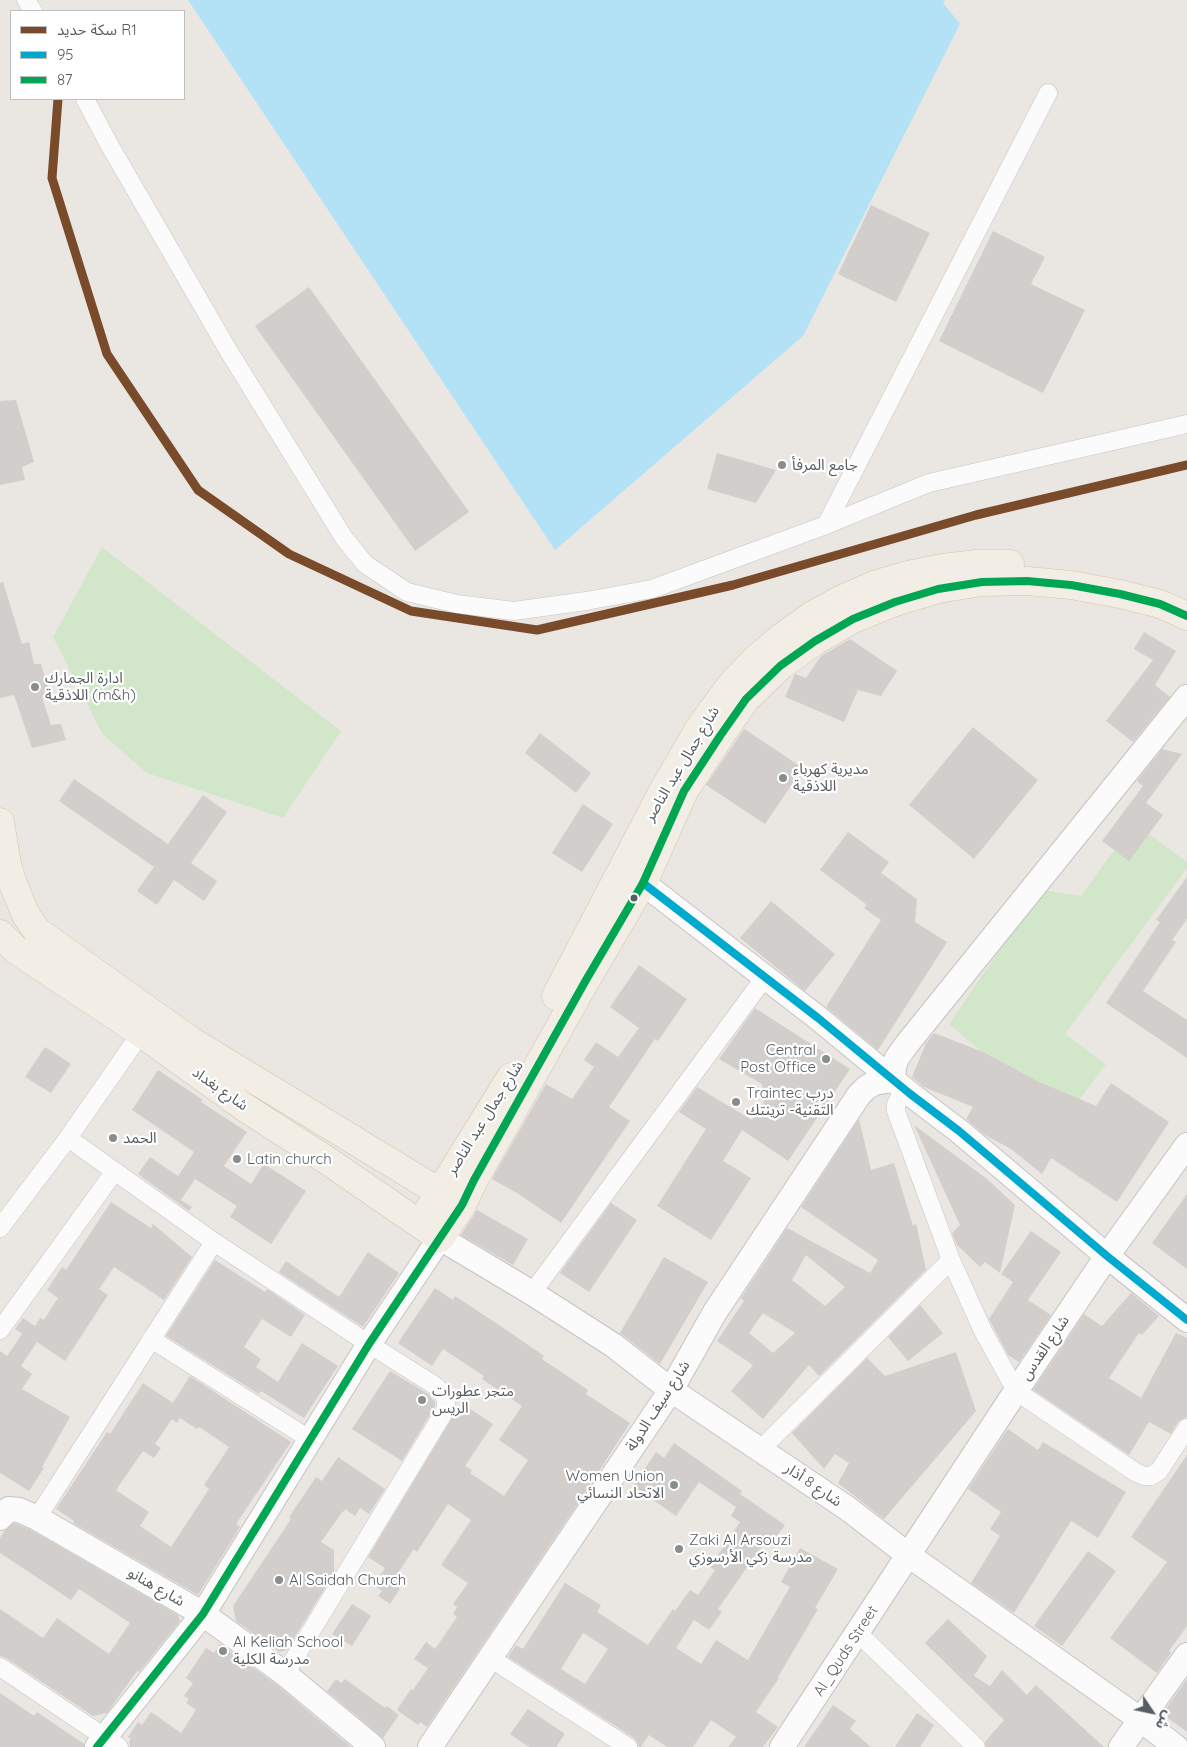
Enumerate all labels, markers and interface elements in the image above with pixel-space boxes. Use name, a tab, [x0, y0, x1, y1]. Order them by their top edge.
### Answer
legend	[10, 10, 185, 100]
text: سكة حديد R1	[57, 20, 137, 39]
text: 95	[57, 45, 74, 64]
text: 87	[57, 70, 72, 89]
place label: جامع المرفأ	[792, 456, 858, 474]
marker: جامع المرفأ	[776, 459, 788, 471]
place label: ادارة الجمارك اللاذقية (m&h)	[45, 669, 136, 704]
marker: ادارة الجمارك اللاذقية (m&h)	[29, 681, 41, 693]
street label: شارع جمال عبد الناصر	[641, 703, 723, 825]
place label: مديرية كهرباء اللاذقية	[793, 760, 869, 795]
marker: مديرية كهرباء اللاذقية	[777, 772, 789, 784]
unlabelled marker	[629, 893, 639, 903]
place label: Central Post Office	[740, 1041, 816, 1076]
marker: Central Post Office	[820, 1053, 832, 1065]
street label: شارع جمال عبد الناصر	[443, 1058, 527, 1178]
street label: شارع بغداد	[189, 1063, 251, 1115]
place label: Traintec درب التقنية- ترينتك	[746, 1084, 834, 1119]
marker: Traintec درب التقنية- ترينتك	[730, 1096, 742, 1108]
place label: الحمد	[123, 1129, 157, 1147]
marker: الحمد	[107, 1132, 119, 1144]
place label: Latin church	[247, 1150, 332, 1168]
marker: Latin church	[231, 1153, 243, 1165]
street label: شارع القدس	[1017, 1312, 1073, 1384]
street label: شارع سيف الدولة	[622, 1357, 694, 1455]
place label: متجر عطورات الريس	[432, 1382, 514, 1417]
marker: متجر عطورات الريس	[416, 1394, 428, 1406]
street label: شارع 8 أذار	[781, 1459, 845, 1511]
place label: Women Union الاتحاد النسائي	[565, 1467, 664, 1502]
marker: Women Union الاتحاد النسائي	[668, 1479, 680, 1491]
place label: Zaki Al Arsouzi مدرسة زكي الأرسوزي	[689, 1531, 812, 1566]
marker: Zaki Al Arsouzi مدرسة زكي الأرسوزي	[673, 1543, 685, 1555]
street label: شارع هنانو	[124, 1564, 188, 1610]
place label: Al Saidah Church	[289, 1571, 406, 1589]
marker: Al Saidah Church	[273, 1574, 285, 1586]
street label: Al_Quds Street	[810, 1602, 882, 1700]
place label: Al Keliah School مدرسة الكلية	[233, 1633, 343, 1668]
marker: Al Keliah School مدرسة الكلية	[217, 1645, 229, 1657]
north arrow	[1127, 1687, 1177, 1737]
text: ش	[1152, 1707, 1177, 1733]

